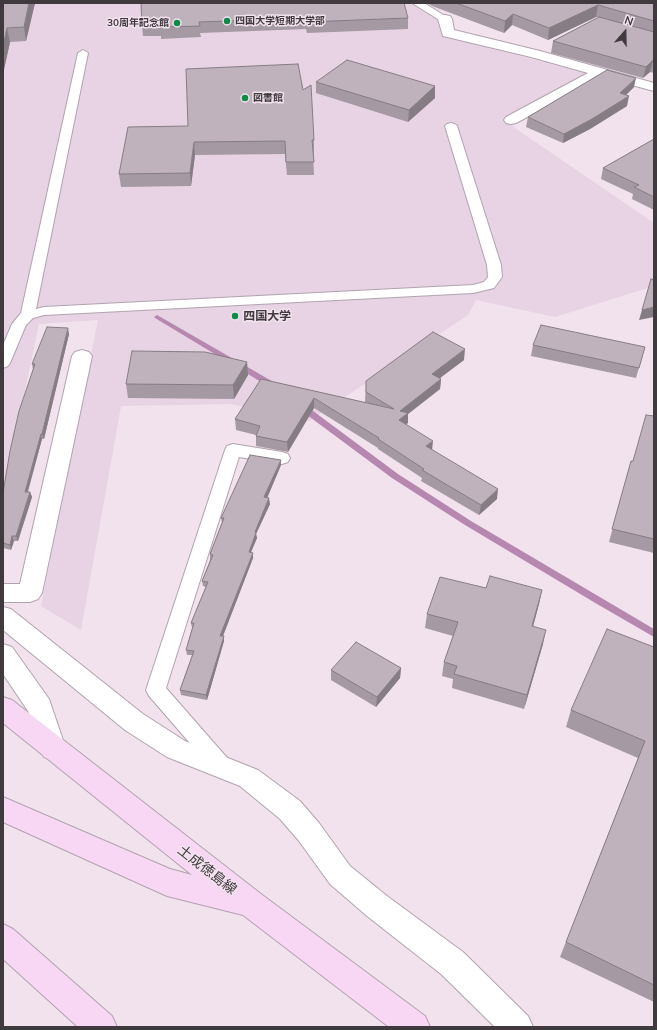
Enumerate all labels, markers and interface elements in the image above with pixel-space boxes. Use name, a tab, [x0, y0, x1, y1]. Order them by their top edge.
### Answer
north arrow	[605, 12, 645, 52]
text: N	[623, 13, 635, 29]
place label: 四国大学短期大学部	[235, 15, 325, 27]
marker: 四国大学短期大学部	[222, 16, 232, 26]
place label: 30周年記念館	[107, 17, 169, 29]
marker: 30周年記念館	[172, 18, 182, 28]
place label: 図書館	[253, 92, 283, 104]
marker: 図書館	[240, 93, 250, 103]
place label: 四国大学	[243, 309, 291, 323]
marker: 四国大学	[230, 311, 240, 321]
street label: 土成徳島線	[174, 842, 240, 898]

